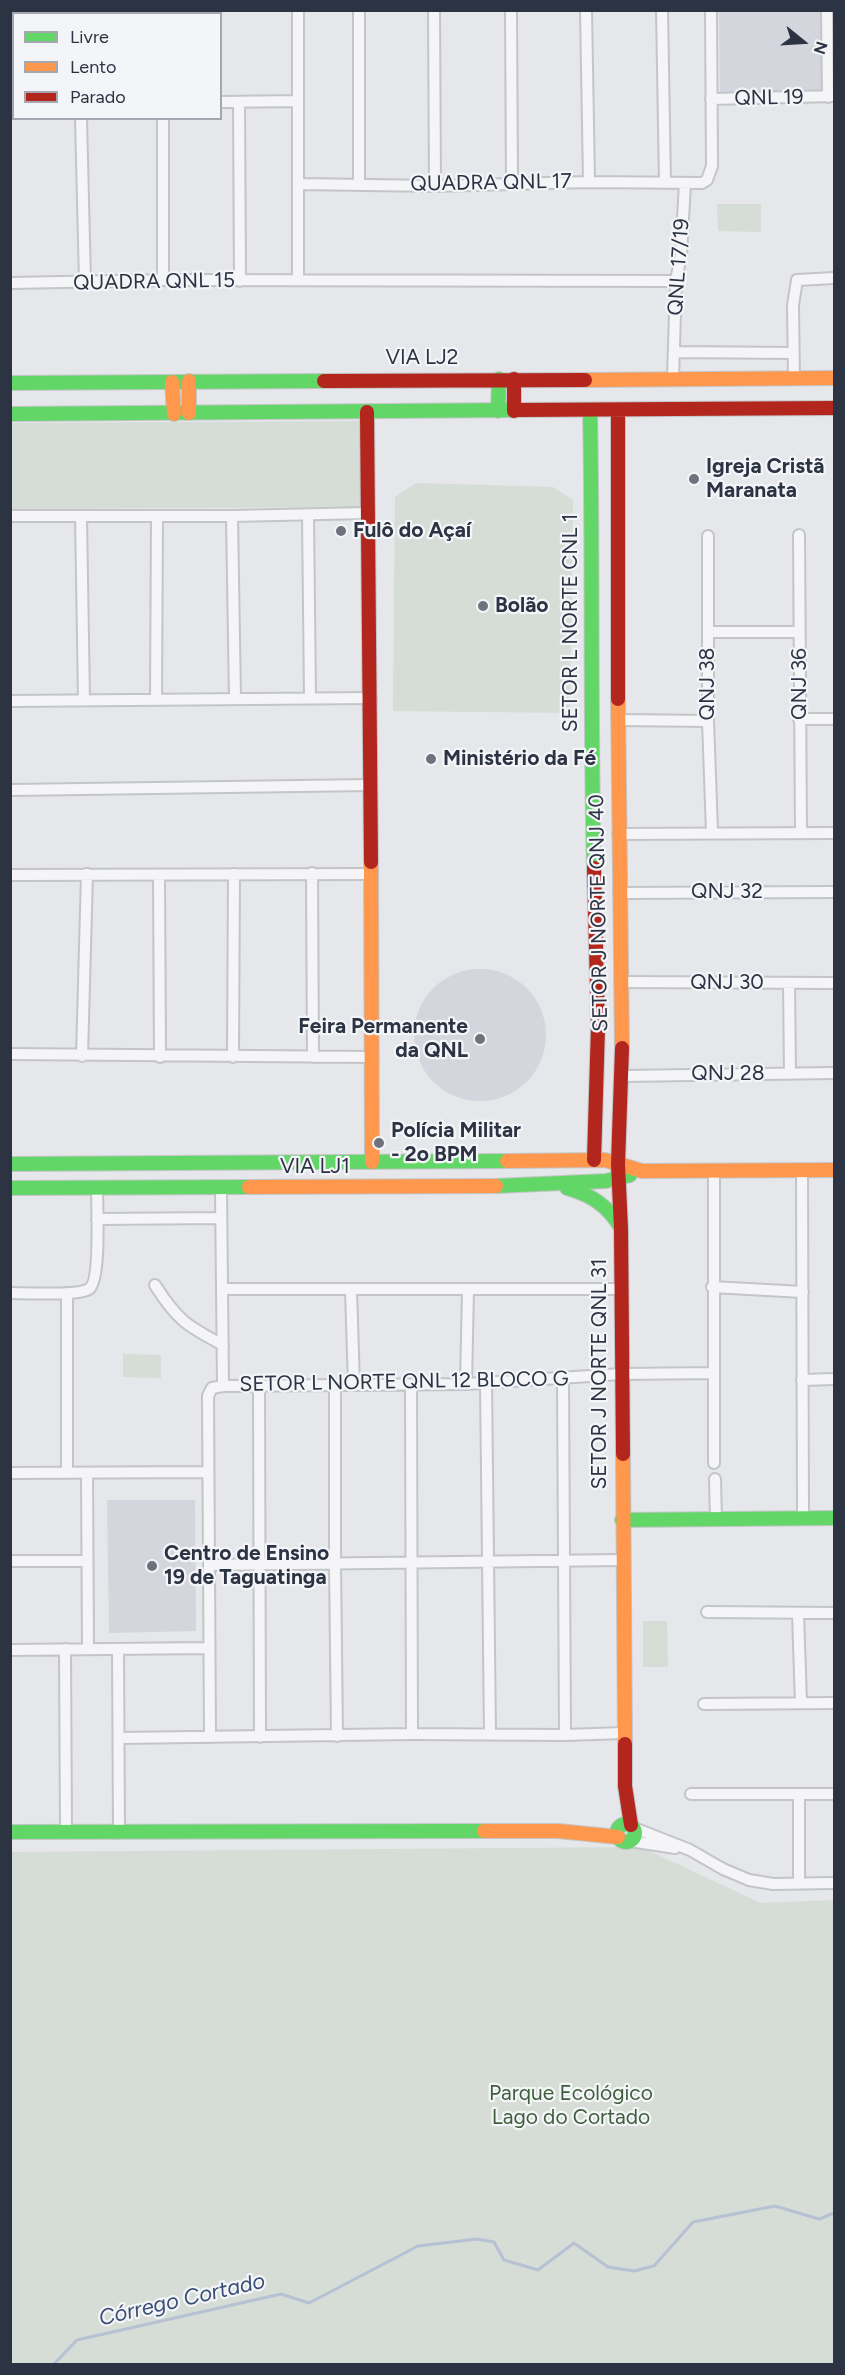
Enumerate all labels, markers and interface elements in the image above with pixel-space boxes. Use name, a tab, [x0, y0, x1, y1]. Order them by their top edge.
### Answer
legend	[12, 12, 222, 120]
north arrow	[773, 12, 833, 72]
text: Livre	[70, 26, 109, 48]
text: N	[810, 39, 832, 57]
text: Lento	[70, 56, 116, 78]
street label: QNL 19	[734, 85, 804, 111]
text: Parado	[70, 86, 126, 108]
street label: QUADRA QNL 17	[410, 169, 572, 197]
street label: QNL 17/19	[663, 218, 695, 316]
street label: QUADRA QNL 15	[73, 268, 235, 296]
street label: VIA LJ2	[385, 345, 459, 371]
place label: Igreja Cristã Maranata	[706, 454, 824, 504]
marker: Igreja Cristã Maranata	[687, 472, 701, 486]
street label: SETOR L NORTE CNL 1	[558, 514, 584, 732]
place label: Fulô do Açaí	[353, 518, 471, 544]
marker: Fulô do Açaí	[334, 524, 348, 538]
place label: Bolão	[495, 593, 549, 619]
marker: Bolão	[476, 599, 490, 613]
street label: QNJ 38	[695, 648, 721, 720]
street label: QNJ 36	[787, 648, 813, 720]
place label: Ministério da Fé	[443, 746, 596, 772]
marker: Ministério da Fé	[424, 752, 438, 766]
street label: SETOR J NORTE QNJ 40	[584, 794, 614, 1032]
street label: QNJ 32	[691, 879, 763, 905]
street label: QNJ 30	[690, 970, 764, 996]
place label: Feira Permanente da QNL	[298, 1014, 468, 1064]
marker: Feira Permanente da QNL	[473, 1032, 487, 1046]
street label: QNJ 28	[691, 1061, 765, 1087]
place label: Polícia Militar - 2o BPM	[391, 1118, 521, 1168]
marker: Polícia Militar - 2o BPM	[372, 1136, 386, 1150]
street label: VIA LJ1	[280, 1154, 350, 1180]
street label: SETOR J NORTE QNL 31	[587, 1258, 613, 1490]
street label: SETOR L NORTE QNL 12 BLOCO G	[239, 1367, 569, 1397]
place label: Centro de Ensino 19 de Taguatinga	[164, 1541, 329, 1591]
marker: Centro de Ensino 19 de Taguatinga	[145, 1559, 159, 1573]
park label: Parque Ecológico Lago do Cortado	[489, 2081, 653, 2131]
water label: Córrego Cortado	[96, 2268, 268, 2332]

